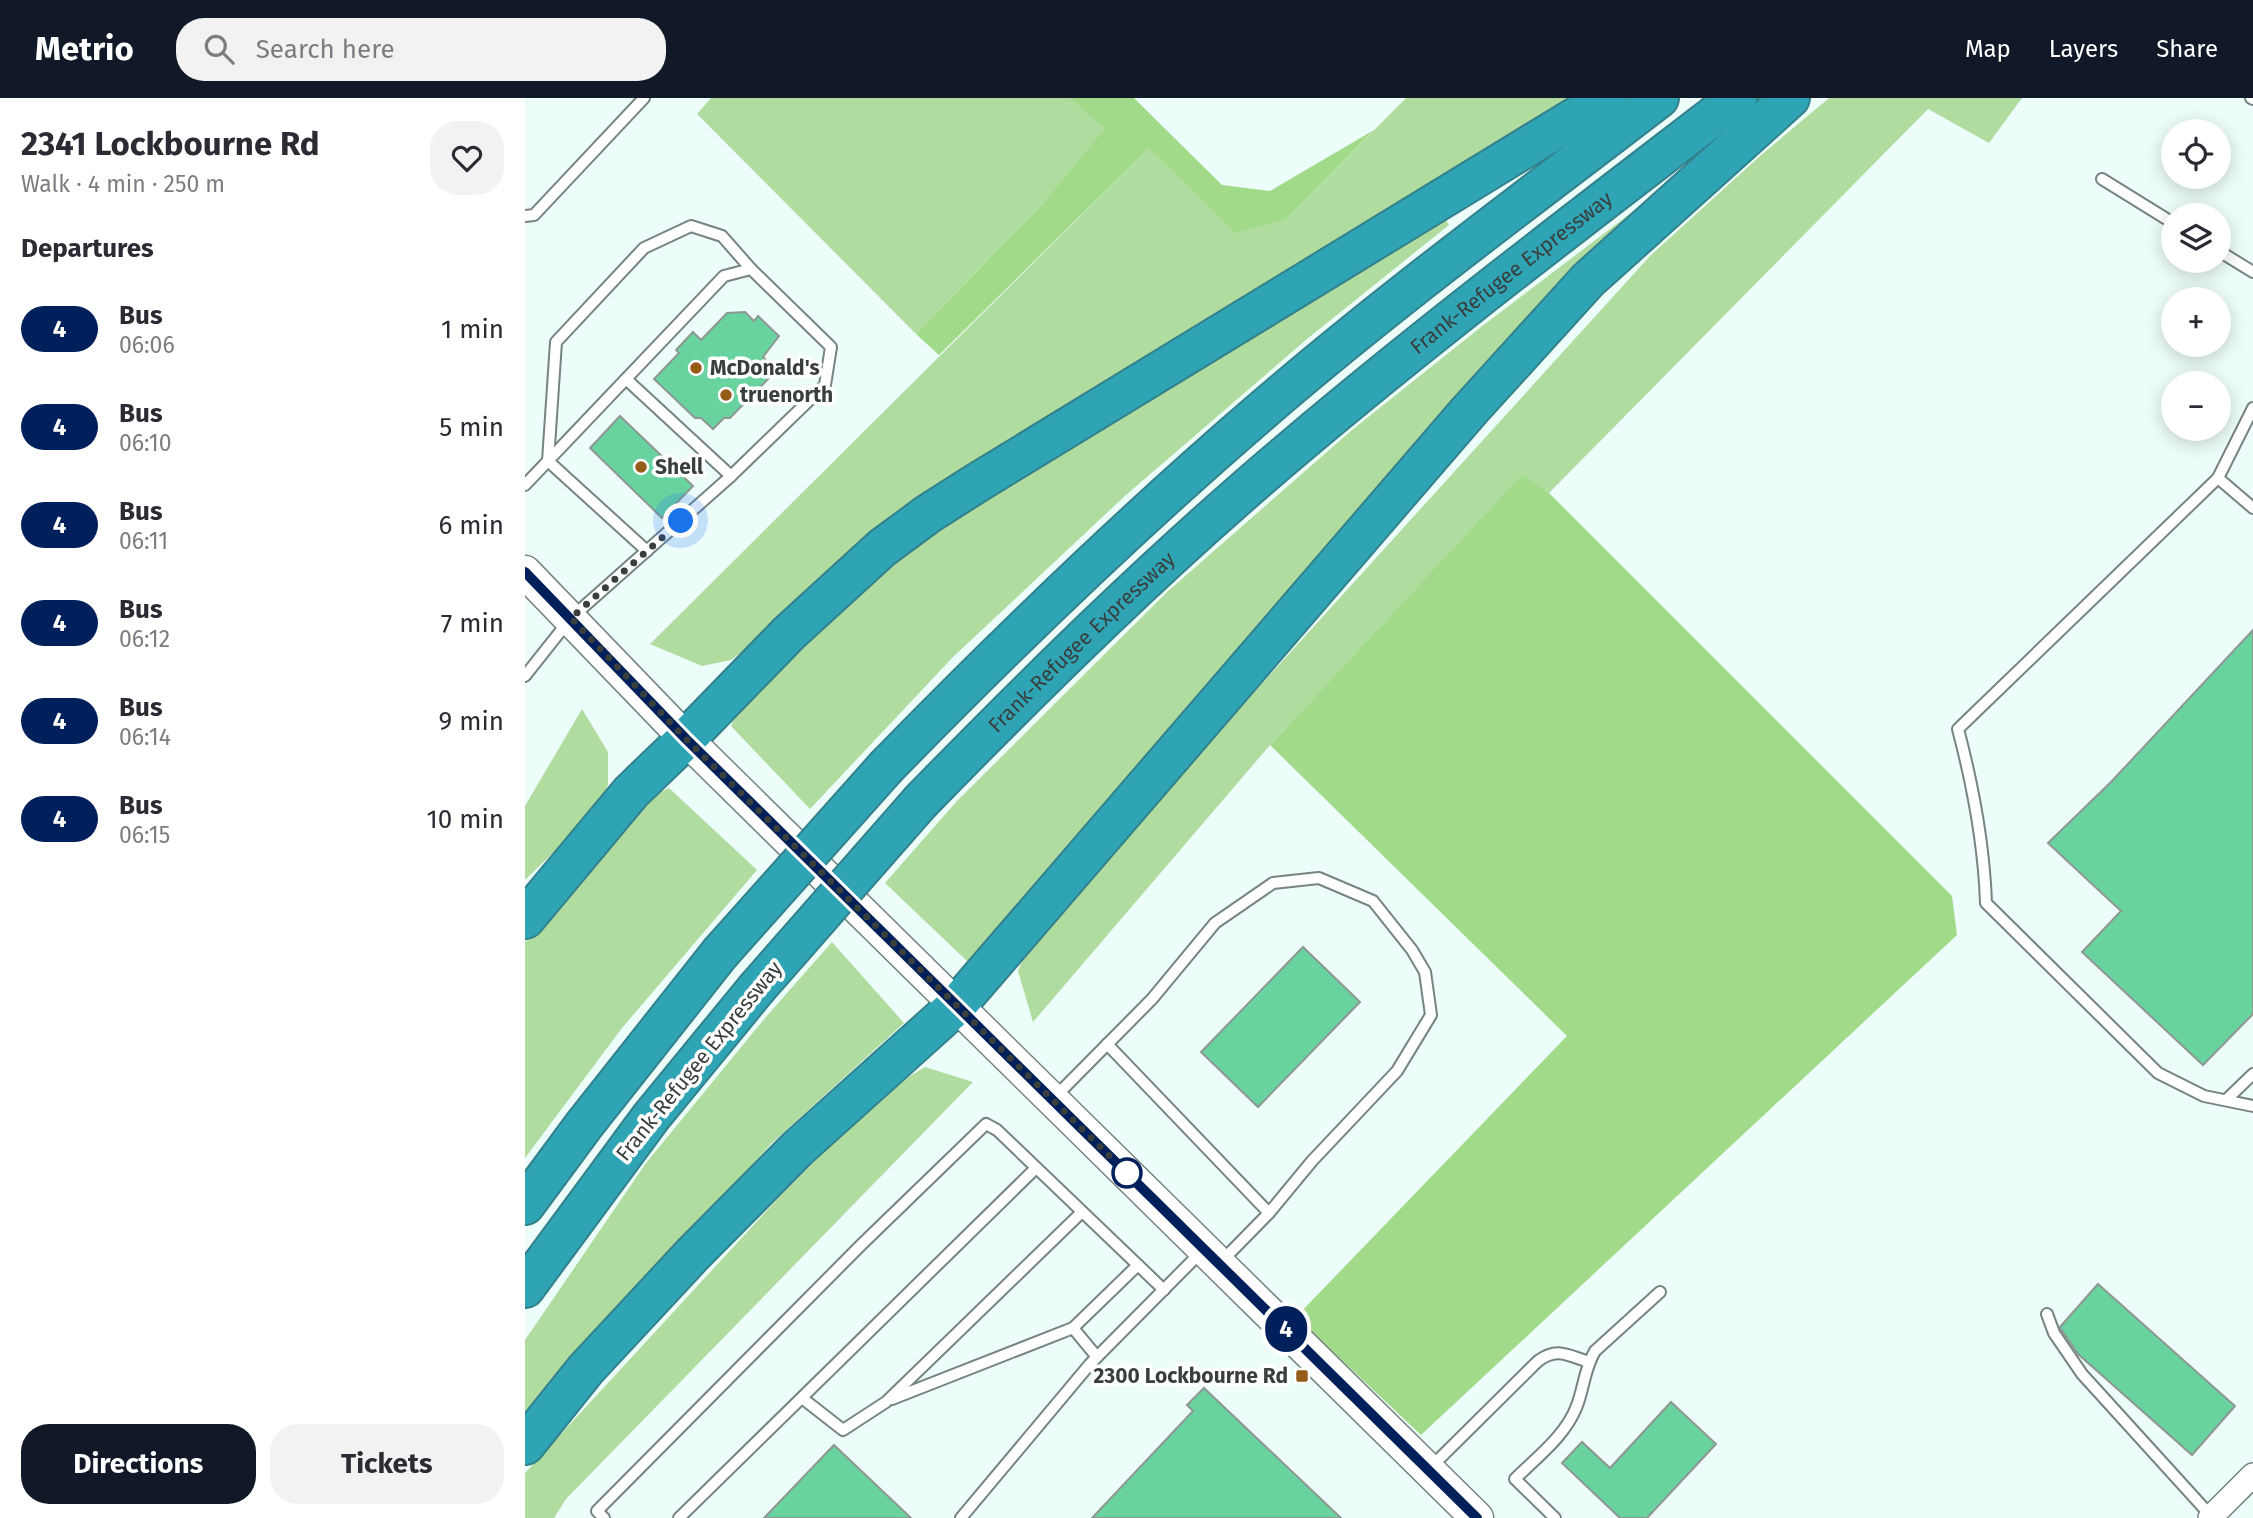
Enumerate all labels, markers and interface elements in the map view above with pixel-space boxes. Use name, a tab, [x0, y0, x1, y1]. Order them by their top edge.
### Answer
search box	[176, 18, 666, 81]
text: Metrio	[35, 29, 134, 69]
icon: search	[200, 30, 238, 68]
text: Search here	[256, 34, 395, 65]
text: Map	[1965, 35, 2011, 63]
text: Layers	[2049, 35, 2118, 63]
text: Share	[2156, 35, 2218, 63]
map controls	[2161, 119, 2231, 441]
button: locate	[2161, 119, 2231, 189]
button: heart	[430, 121, 504, 195]
text: 2341 Lockbourne Rd	[21, 124, 320, 164]
text: Walk · 4 min · 250 m	[21, 170, 225, 198]
street label: Frank-Refugee Expressway	[1405, 185, 1618, 360]
button: layers	[2161, 203, 2231, 273]
text: Departures	[21, 233, 154, 264]
button: +	[2161, 287, 2231, 357]
text: Bus	[119, 300, 162, 331]
text: 1 min	[441, 314, 504, 345]
text: 4	[53, 315, 66, 343]
text: 06:06	[119, 331, 175, 359]
place label: McDonald's	[710, 355, 820, 381]
marker: McDonald's	[688, 360, 704, 376]
button: −	[2161, 371, 2231, 441]
place label: truenorth	[740, 382, 833, 408]
marker: truenorth	[718, 387, 734, 403]
text: Bus	[119, 398, 162, 429]
text: 5 min	[439, 412, 504, 443]
text: 4	[53, 413, 66, 441]
text: 06:10	[119, 429, 172, 457]
place label: Shell	[655, 454, 704, 480]
marker: Shell	[633, 459, 649, 475]
text: Bus	[119, 496, 162, 527]
your location	[663, 503, 698, 538]
text: 6 min	[438, 510, 504, 541]
text: 4	[53, 511, 66, 539]
text: 06:11	[119, 527, 168, 555]
street label: Frank-Refugee Expressway	[983, 546, 1181, 738]
text: Bus	[119, 594, 162, 625]
text: 7 min	[441, 608, 504, 639]
text: 4	[53, 609, 66, 637]
text: 06:12	[119, 625, 170, 653]
text: Bus	[119, 692, 162, 723]
text: 9 min	[439, 706, 504, 737]
text: 4	[53, 707, 66, 735]
text: 06:14	[119, 723, 171, 751]
text: Bus	[119, 790, 162, 821]
text: 10 min	[426, 804, 504, 835]
text: 4	[53, 805, 66, 833]
text: 06:15	[119, 821, 170, 849]
street label: Frank-Refugee Expressway	[610, 955, 788, 1166]
unlabelled marker	[1112, 1158, 1142, 1188]
line badge: 4	[1263, 1306, 1309, 1352]
text: 4	[1279, 1315, 1293, 1343]
place label: 2300 Lockbourne Rd	[1093, 1363, 1288, 1389]
marker: 2300 Lockbourne Rd	[1294, 1368, 1310, 1384]
button: Directions	[21, 1424, 256, 1504]
button: Tickets	[270, 1424, 504, 1504]

